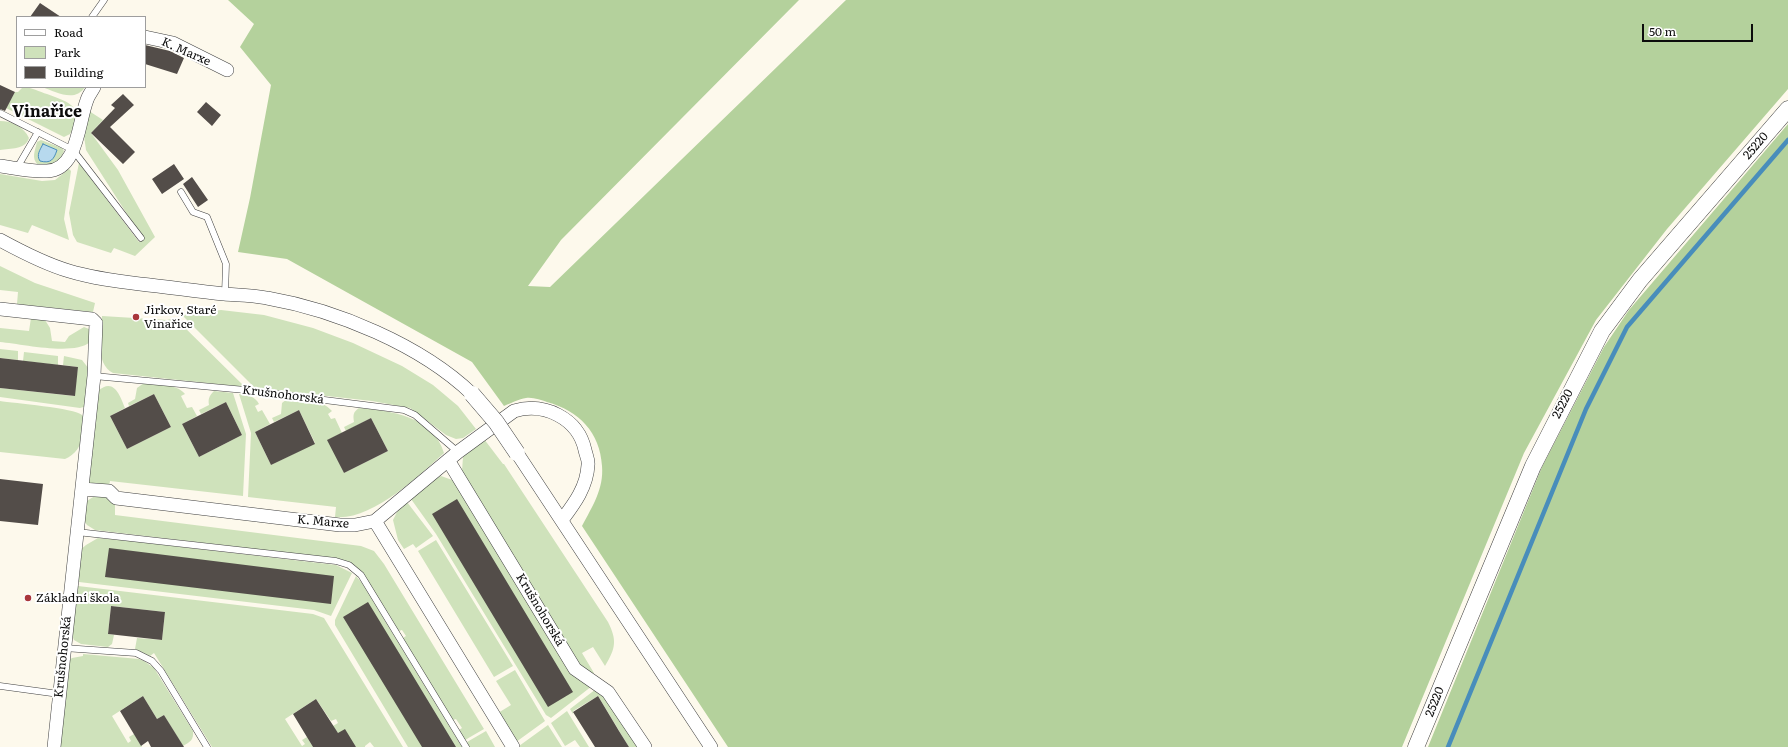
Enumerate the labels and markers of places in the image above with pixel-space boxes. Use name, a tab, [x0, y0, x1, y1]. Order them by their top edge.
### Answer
place label: Jirkov, Staré Vinařice	[144, 303, 216, 331]
marker: Jirkov, Staré Vinařice	[131, 312, 141, 322]
place label: Základní škola	[36, 591, 120, 605]
marker: Základní škola	[23, 593, 33, 603]

